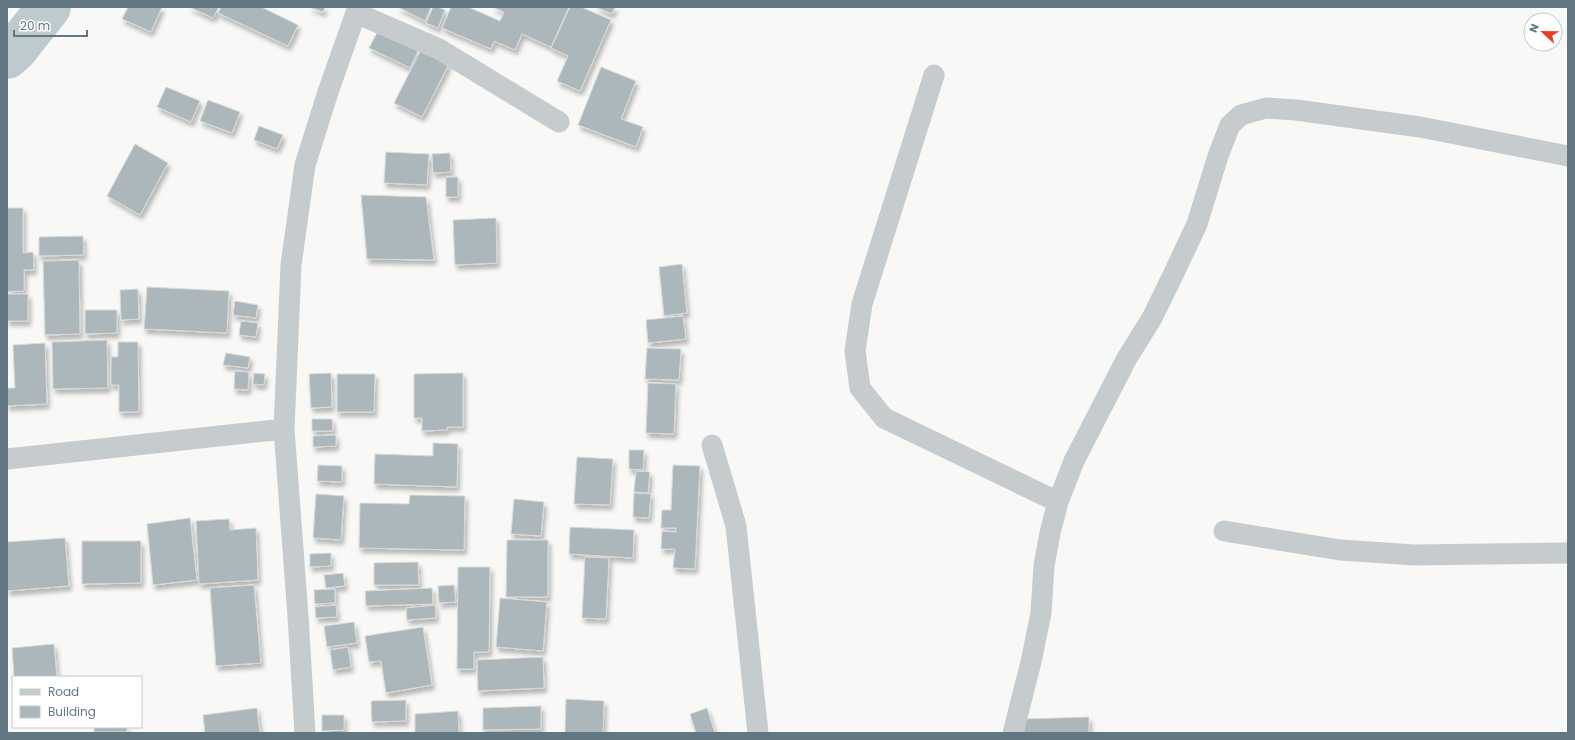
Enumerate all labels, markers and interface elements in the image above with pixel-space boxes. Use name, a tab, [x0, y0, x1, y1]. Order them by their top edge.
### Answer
scale bar	[14, 12, 87, 38]
north arrow	[1523, 12, 1563, 52]
text: 20 m	[20, 17, 50, 34]
text: N	[1525, 21, 1543, 35]
legend	[12, 676, 142, 728]
text: Road	[48, 683, 79, 700]
text: Building	[48, 703, 96, 720]

